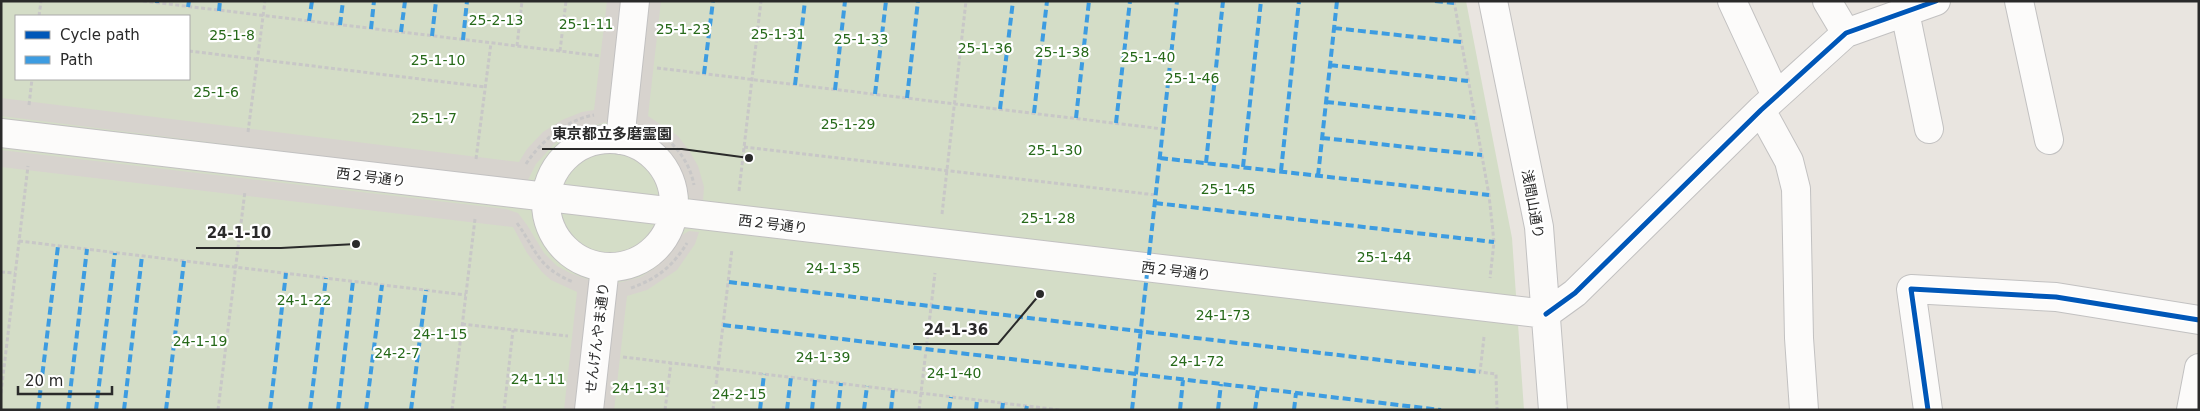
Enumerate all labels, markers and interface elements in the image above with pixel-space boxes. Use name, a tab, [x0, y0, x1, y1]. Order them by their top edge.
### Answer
park label: 25-2-13	[469, 12, 523, 28]
legend	[15, 15, 190, 80]
park label: 25-1-11	[559, 16, 613, 32]
park label: 25-1-23	[656, 21, 710, 37]
text: Cycle path	[60, 26, 140, 44]
park label: 25-1-31	[751, 26, 805, 42]
park label: 25-1-8	[209, 27, 255, 43]
park label: 25-1-33	[834, 31, 888, 47]
park label: 25-1-36	[958, 40, 1012, 56]
park label: 25-1-38	[1035, 44, 1089, 60]
park label: 25-1-40	[1121, 49, 1175, 65]
text: Path	[60, 51, 93, 69]
park label: 25-1-10	[411, 52, 465, 68]
park label: 25-1-46	[1165, 70, 1219, 86]
park label: 25-1-6	[193, 84, 239, 100]
park label: 25-1-7	[411, 110, 457, 126]
park label: 25-1-29	[821, 116, 875, 132]
callout: 東京都立多磨霊園	[542, 119, 682, 149]
text: 東京都立多磨霊園	[552, 125, 672, 143]
park label: 25-1-30	[1028, 142, 1082, 158]
street label: 西２号通り	[335, 165, 407, 189]
street label: 浅間山通り	[1519, 168, 1547, 240]
park label: 25-1-45	[1201, 181, 1255, 197]
park label: 25-1-28	[1021, 210, 1075, 226]
street label: 西２号通り	[737, 212, 809, 236]
callout: 24-1-10	[196, 218, 281, 248]
text: 24-1-10	[207, 224, 271, 242]
park label: 25-1-44	[1357, 249, 1411, 265]
street label: 西２号通り	[1140, 259, 1212, 283]
park label: 24-1-35	[806, 260, 860, 276]
street label: せんげんやま通り	[582, 281, 612, 395]
park label: 24-1-22	[277, 292, 331, 308]
park label: 24-1-73	[1196, 307, 1250, 323]
callout: 24-1-36	[913, 314, 998, 344]
text: 24-1-36	[924, 321, 988, 339]
park label: 24-1-15	[413, 326, 467, 342]
park label: 24-1-19	[173, 333, 227, 349]
park label: 24-2-7	[374, 345, 420, 361]
park label: 24-1-39	[796, 349, 850, 365]
park label: 24-1-72	[1170, 353, 1224, 369]
scale bar	[18, 364, 111, 396]
park label: 24-1-40	[927, 365, 981, 381]
park label: 24-1-11	[511, 371, 565, 387]
text: 20 m	[25, 372, 63, 390]
park label: 24-1-31	[612, 380, 666, 396]
park label: 24-2-15	[712, 386, 766, 402]

